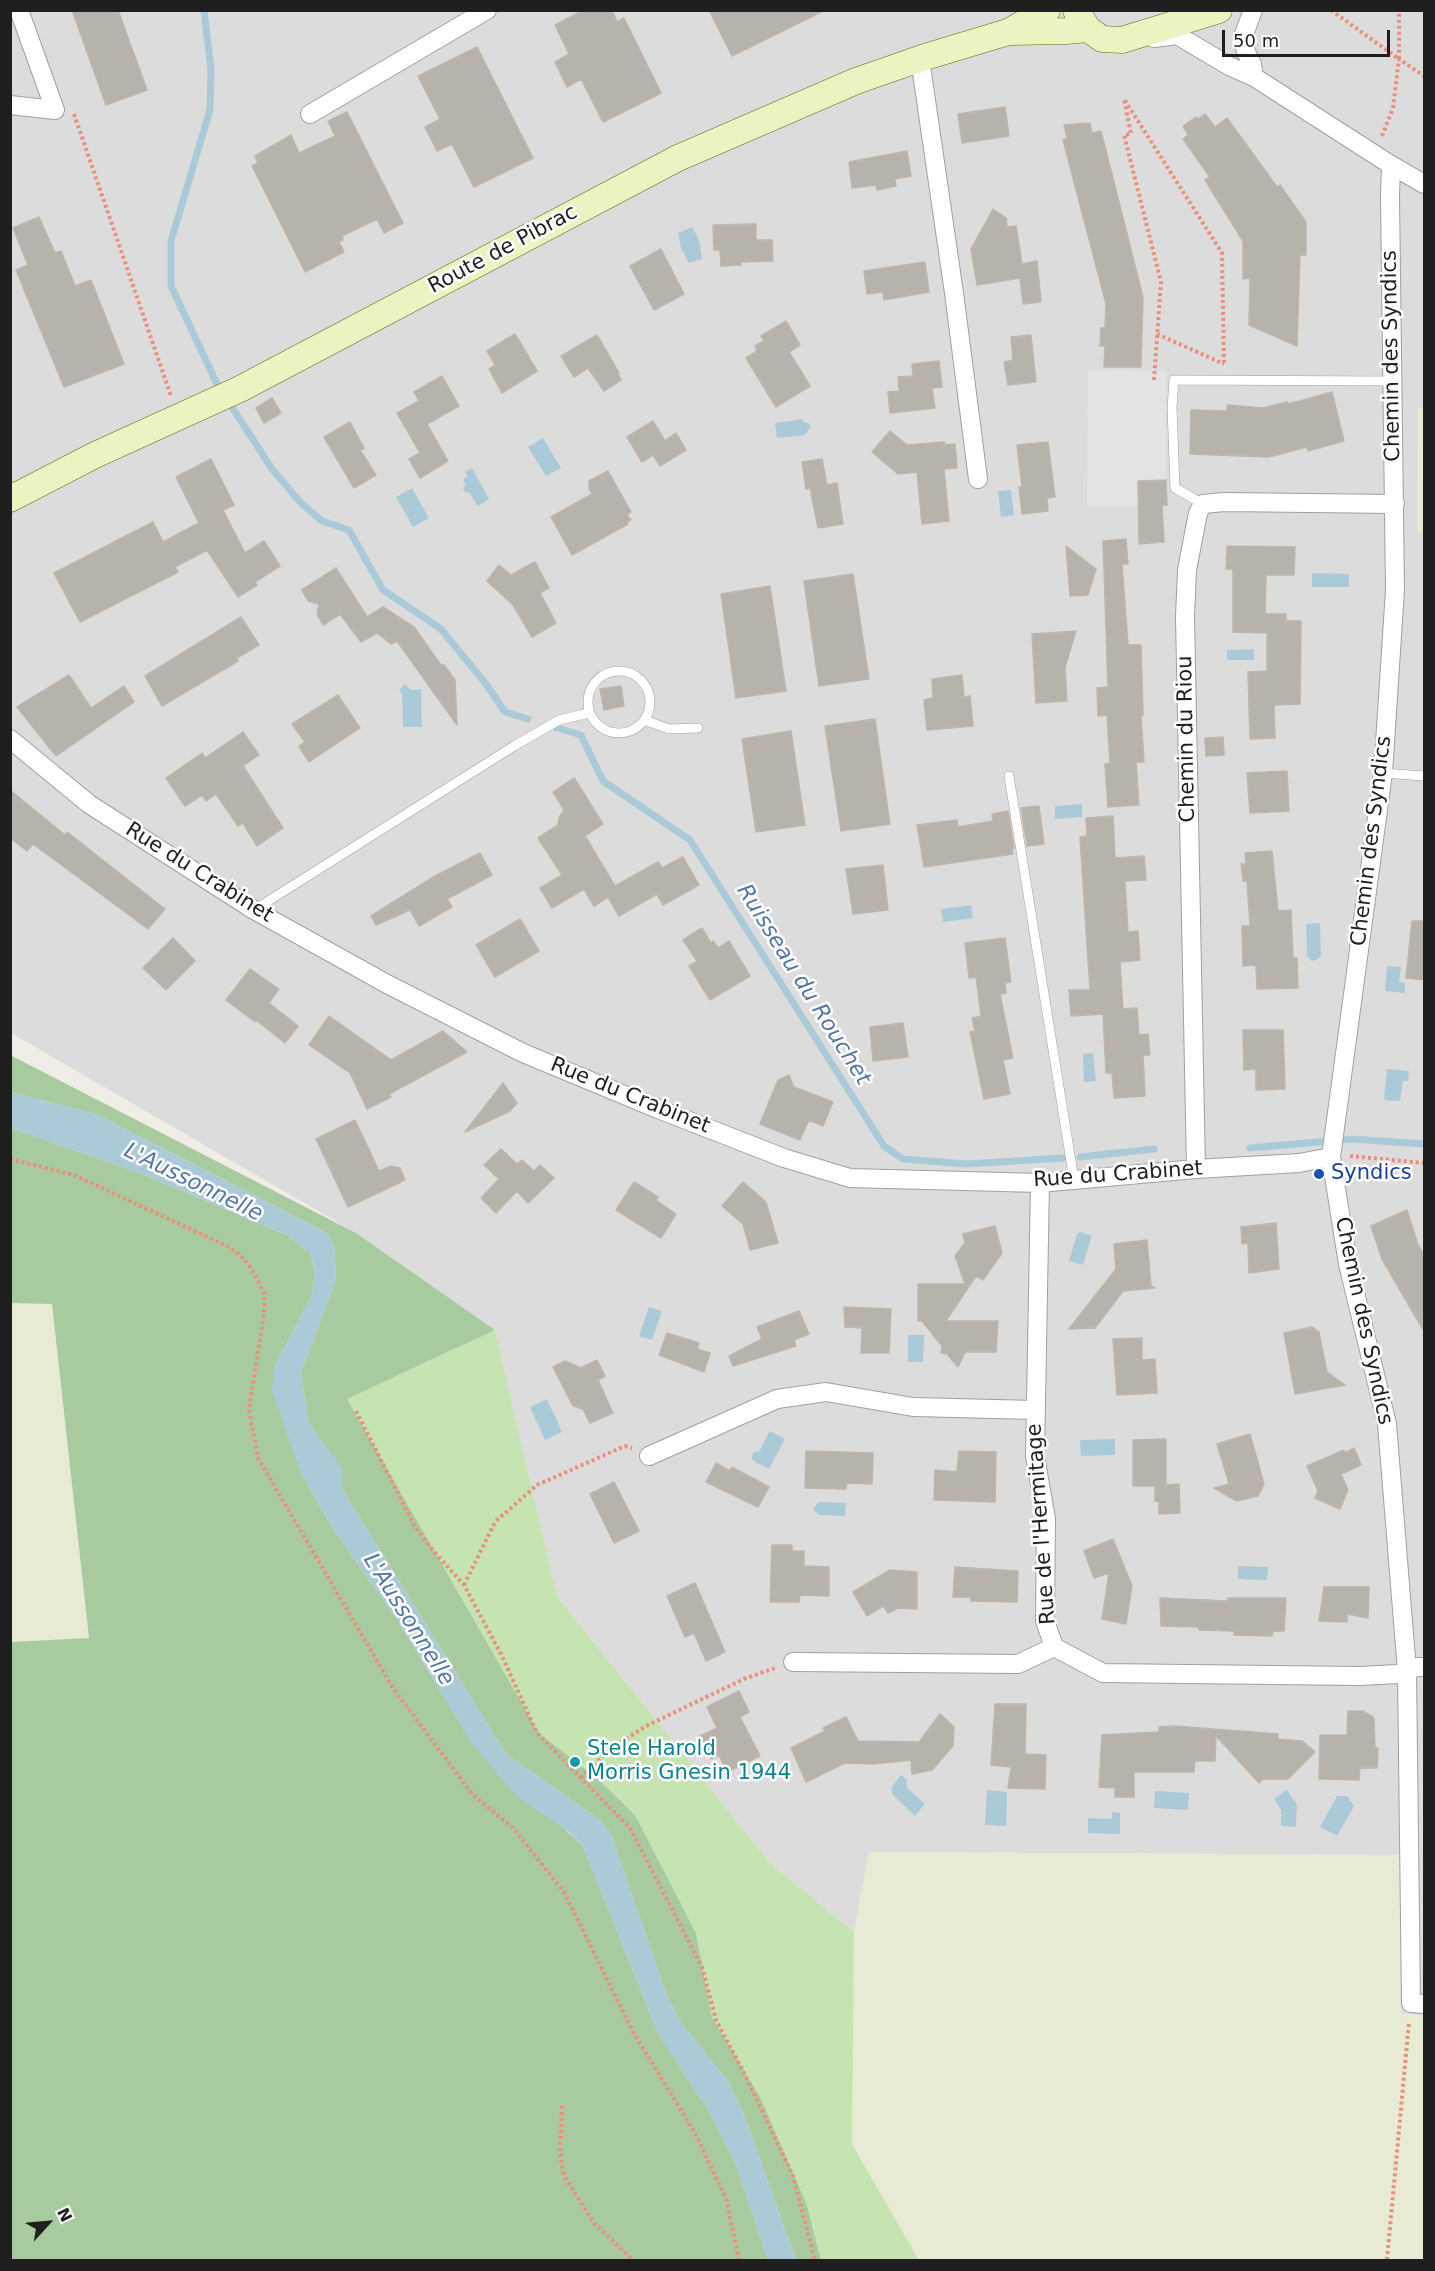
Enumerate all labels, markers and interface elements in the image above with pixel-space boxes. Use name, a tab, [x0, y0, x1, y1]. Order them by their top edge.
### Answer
scale bar	[1225, 18, 1393, 56]
text: 50 m	[1233, 30, 1279, 51]
street label: Route de Pibrac	[424, 200, 582, 300]
street label: Chemin des Syndics	[1378, 250, 1406, 462]
street label: Chemin du Riou	[1173, 655, 1201, 823]
street label: Chemin des Syndics	[1347, 734, 1397, 948]
street label: Rue du Crabinet	[120, 817, 278, 929]
water label: Ruisseau du Rouchet	[730, 880, 876, 1090]
street label: Rue du Crabinet	[547, 1053, 713, 1139]
water label: L'Aussonnelle	[119, 1138, 267, 1228]
street label: Rue du Crabinet	[1032, 1157, 1204, 1193]
place label: Syndics	[1331, 1161, 1412, 1187]
marker: Syndics	[1312, 1167, 1326, 1181]
street label: Chemin des Syndics	[1329, 1215, 1397, 1427]
street label: Rue de l'Hermitage	[1022, 1423, 1062, 1625]
water label: L'Aussonnelle	[357, 1549, 459, 1691]
place label: Stele Harold Morris Gnesin 1944	[587, 1737, 791, 1787]
marker: Stele Harold Morris Gnesin 1944	[568, 1755, 582, 1769]
north arrow	[18, 2193, 78, 2253]
text: N	[53, 2205, 76, 2225]

